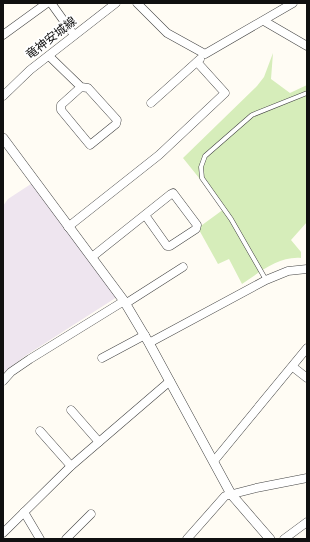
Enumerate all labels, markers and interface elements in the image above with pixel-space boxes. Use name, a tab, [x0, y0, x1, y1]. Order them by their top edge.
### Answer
street label: 竜神安城線	[22, 13, 79, 62]

